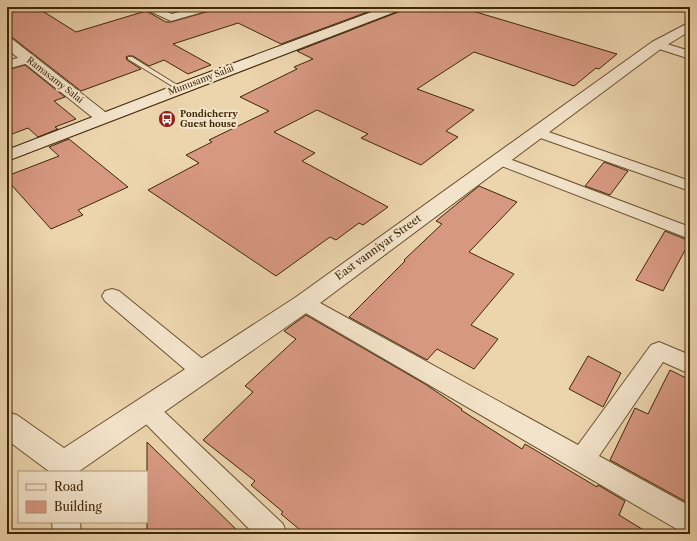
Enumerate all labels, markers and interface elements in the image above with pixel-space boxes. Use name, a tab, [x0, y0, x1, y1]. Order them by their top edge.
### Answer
street label: Ramasamy Salai	[25, 54, 86, 105]
street label: Munusamy Salai	[166, 62, 236, 97]
place label: Pondicherry Guest house	[180, 108, 238, 129]
bus stop icon: Pondicherry Guest house	[157, 109, 177, 129]
street label: East vanniyar Street	[332, 211, 424, 283]
legend	[18, 471, 148, 523]
text: Road	[54, 479, 84, 494]
text: Building	[54, 499, 102, 514]

